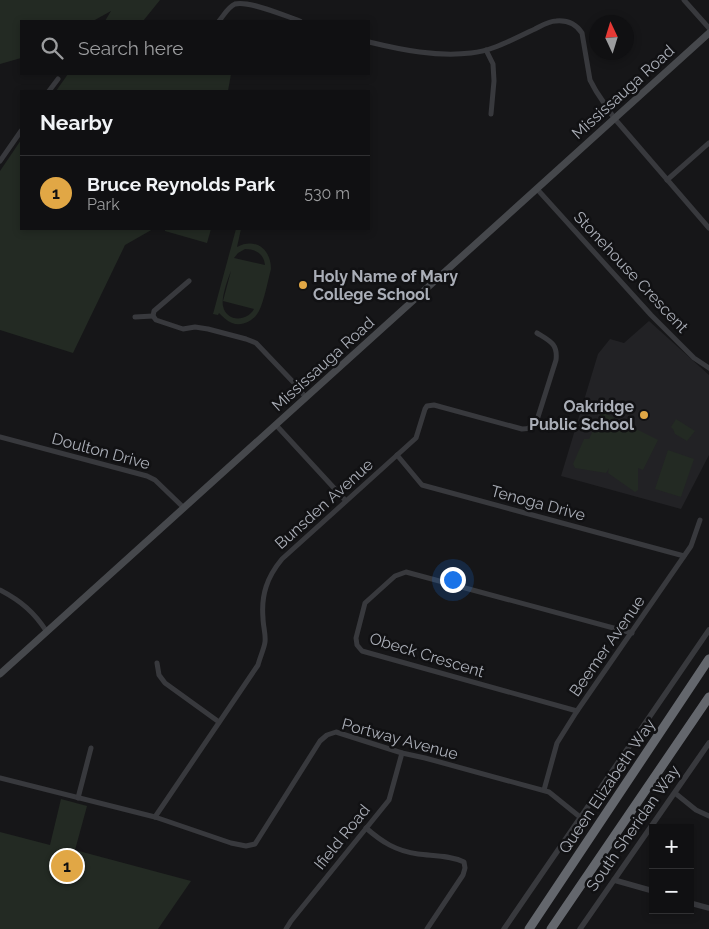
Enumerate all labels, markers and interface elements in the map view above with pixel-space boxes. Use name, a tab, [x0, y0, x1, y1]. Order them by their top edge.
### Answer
north arrow	[589, 15, 634, 60]
search box	[20, 20, 370, 75]
icon: search	[38, 34, 66, 62]
text: Search here	[78, 37, 184, 59]
street label: Mississauga Road	[568, 41, 678, 143]
text: Nearby	[40, 110, 113, 135]
text: Bruce Reynolds Park	[87, 173, 275, 195]
text: 1	[52, 184, 60, 203]
text: 530 m	[304, 184, 350, 203]
text: Park	[87, 195, 120, 214]
street label: Stonehouse Crescent	[570, 207, 693, 337]
place label: Holy Name of Mary College School	[313, 267, 458, 304]
marker: Holy Name of Mary College School	[297, 279, 309, 291]
street label: Mississauga Road	[268, 313, 378, 415]
place label: Oakridge Public School	[529, 397, 635, 434]
marker: Oakridge Public School	[638, 409, 650, 421]
street label: Doulton Drive	[50, 429, 152, 473]
street label: Bunsden Avenue	[271, 455, 377, 553]
street label: Tenoga Drive	[489, 481, 587, 525]
your location	[440, 567, 466, 593]
street label: Beemer Avenue	[565, 592, 649, 700]
street label: Obeck Crescent	[367, 629, 487, 682]
street label: Portway Avenue	[340, 714, 460, 764]
street label: Queen Elizabeth Way	[555, 715, 659, 857]
street label: South Sheridan Way	[582, 761, 684, 895]
street label: Ifield Road	[310, 801, 374, 873]
map controls	[649, 824, 694, 914]
button: +	[649, 824, 694, 869]
pin: 1	[51, 847, 83, 885]
button: −	[649, 869, 694, 914]

